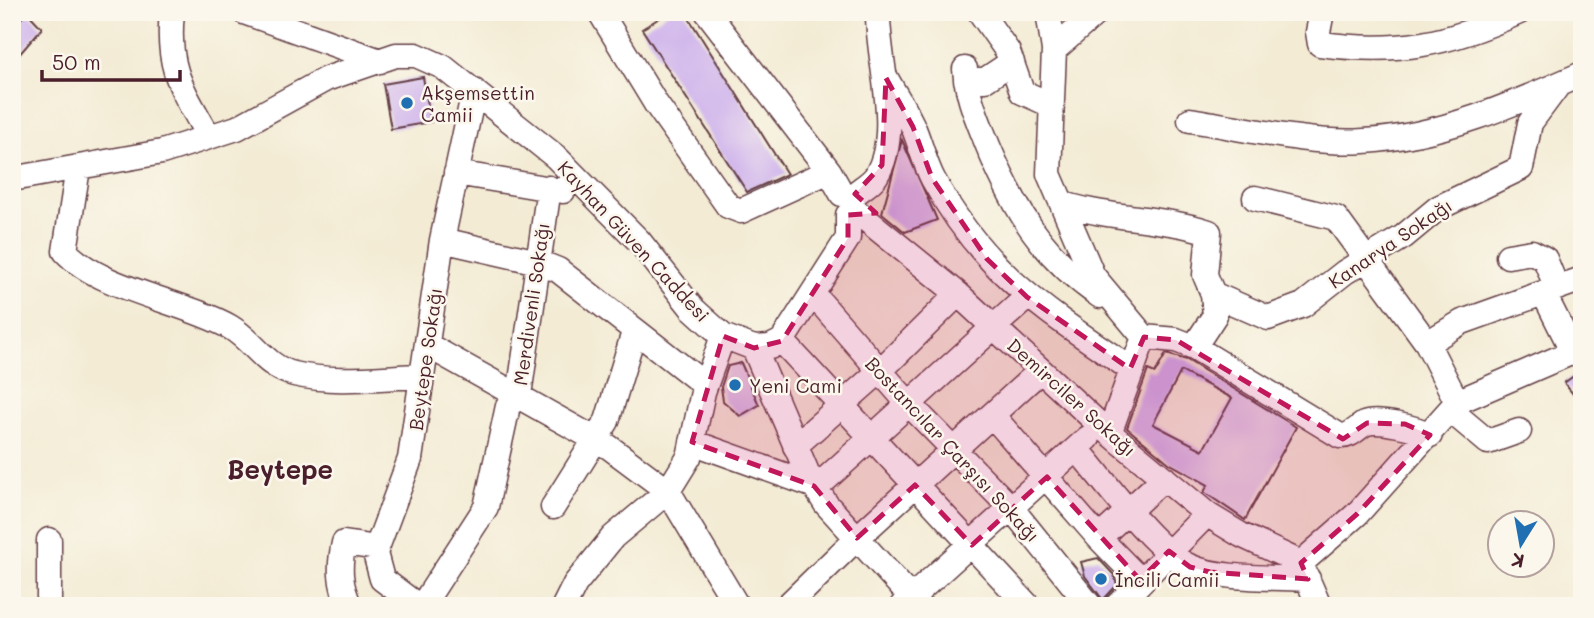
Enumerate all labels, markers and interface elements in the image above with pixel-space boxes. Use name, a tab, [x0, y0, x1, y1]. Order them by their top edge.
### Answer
scale bar	[42, 38, 180, 82]
text: 50 m	[52, 48, 101, 75]
place label: Akşemsettin Camii	[421, 80, 535, 127]
marker: Akşemsettin Camii	[399, 95, 415, 111]
street label: Kayhan Güven Caddesi	[553, 155, 715, 327]
street label: Kanarya Sokağı	[1323, 192, 1457, 294]
street label: Merdivenli Sokağı	[507, 221, 555, 387]
street label: Beytepe Sokağı	[403, 286, 447, 432]
street label: Demirciler Sokağı	[1002, 332, 1142, 462]
street label: Bostancılar Çarşısı Sokağı	[860, 351, 1046, 547]
place label: Yeni Cami	[749, 373, 842, 398]
marker: Yeni Cami	[727, 377, 743, 393]
district label: Beytepe	[227, 452, 333, 486]
north arrow	[1486, 510, 1556, 580]
text: K	[1509, 548, 1526, 575]
place label: İncili Camii	[1115, 567, 1220, 592]
marker: İncili Camii	[1093, 571, 1109, 587]

